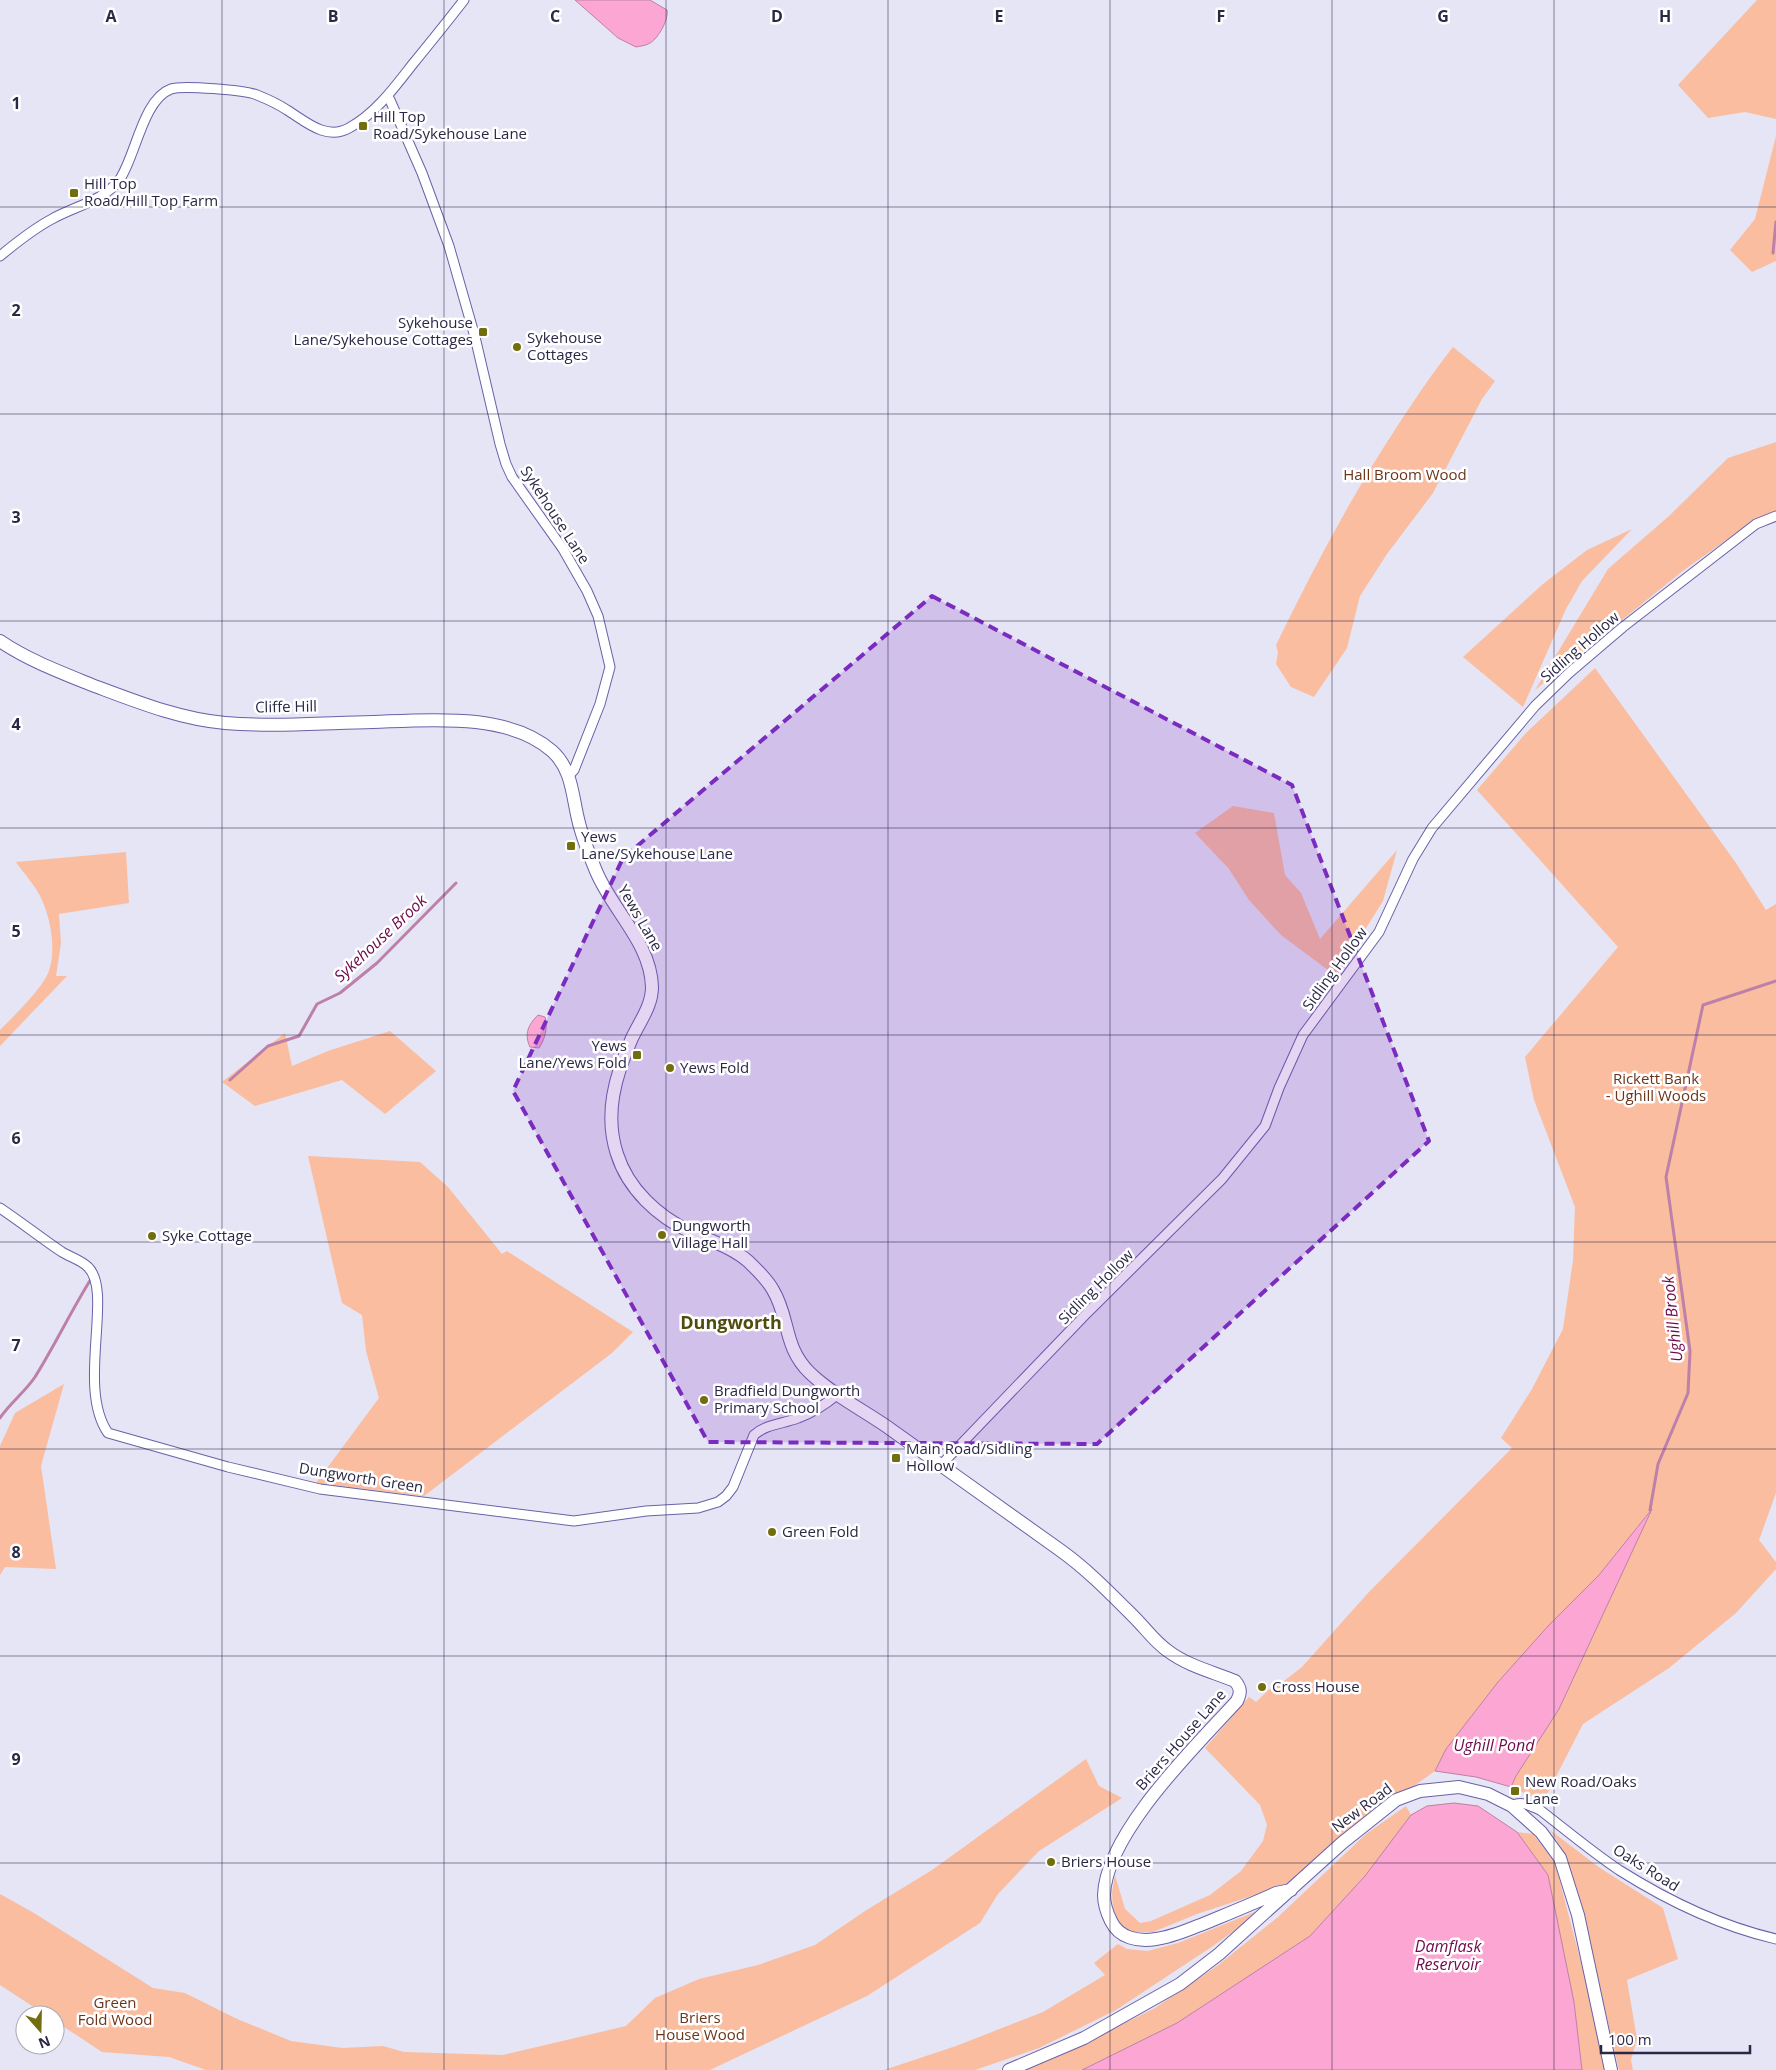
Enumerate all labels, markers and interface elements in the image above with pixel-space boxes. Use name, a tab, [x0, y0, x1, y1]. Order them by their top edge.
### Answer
text: A	[105, 5, 117, 27]
text: B	[328, 5, 338, 27]
text: C	[550, 5, 560, 27]
text: D	[771, 5, 783, 27]
text: E	[995, 5, 1004, 27]
text: F	[1217, 5, 1225, 27]
text: G	[1437, 5, 1449, 27]
text: H	[1659, 5, 1671, 27]
text: 1	[11, 92, 21, 114]
place label: Hill Top Road/Sykehouse Lane	[373, 106, 527, 143]
marker: Hill Top Road/Sykehouse Lane	[357, 120, 369, 132]
place label: Hill Top Road/Hill Top Farm	[84, 173, 218, 210]
marker: Hill Top Road/Hill Top Farm	[68, 187, 80, 199]
text: 2	[11, 299, 21, 321]
place label: Sykehouse Lane/Sykehouse Cottages	[294, 312, 473, 349]
marker: Sykehouse Lane/Sykehouse Cottages	[477, 326, 489, 338]
place label: Sykehouse Cottages	[527, 327, 602, 364]
marker: Sykehouse Cottages	[511, 341, 523, 353]
street label: Sykehouse Lane	[517, 462, 595, 567]
park label: Hall Broom Wood	[1343, 464, 1467, 484]
text: 3	[11, 506, 21, 528]
street label: Sidling Hollow	[1536, 606, 1623, 686]
street label: Cliffe Hill	[255, 695, 317, 717]
text: 4	[11, 713, 21, 735]
place label: Yews Lane/Sykehouse Lane	[581, 826, 733, 863]
marker: Yews Lane/Sykehouse Lane	[565, 840, 577, 852]
street label: Yews Lane	[614, 881, 668, 954]
water label: Sykehouse Brook	[329, 888, 432, 987]
text: 5	[11, 920, 21, 942]
street label: Sidling Hollow	[1297, 922, 1371, 1014]
place label: Yews Lane/Yews Fold	[519, 1035, 627, 1072]
marker: Yews Lane/Yews Fold	[631, 1049, 643, 1061]
place label: Yews Fold	[680, 1057, 749, 1077]
marker: Yews Fold	[664, 1062, 676, 1074]
park label: Rickett Bank - Ughill Woods	[1606, 1068, 1706, 1105]
text: 6	[11, 1127, 21, 1149]
place label: Dungworth Village Hall	[672, 1215, 751, 1252]
place label: Syke Cottage	[162, 1225, 252, 1245]
marker: Dungworth Village Hall	[656, 1229, 668, 1241]
marker: Syke Cottage	[146, 1230, 158, 1242]
street label: Sidling Hollow	[1053, 1244, 1137, 1328]
water label: Ughill Brook	[1656, 1274, 1687, 1363]
district label: Dungworth	[680, 1310, 782, 1334]
text: 7	[11, 1334, 21, 1356]
place label: Bradfield Dungworth Primary School	[714, 1380, 860, 1417]
marker: Bradfield Dungworth Primary School	[698, 1394, 710, 1406]
place label: Main Road/Sidling Hollow	[906, 1438, 1032, 1475]
marker: Main Road/Sidling Hollow	[890, 1452, 902, 1464]
street label: Dungworth Green	[297, 1457, 425, 1497]
place label: Green Fold	[782, 1521, 859, 1541]
marker: Green Fold	[766, 1526, 778, 1538]
text: 8	[11, 1541, 21, 1563]
place label: Cross House	[1272, 1676, 1360, 1696]
marker: Cross House	[1256, 1681, 1268, 1693]
street label: Briers House Lane	[1131, 1685, 1230, 1794]
water label: Ughill Pond	[1453, 1734, 1535, 1756]
text: 9	[11, 1748, 21, 1770]
place label: New Road/Oaks Lane	[1525, 1771, 1637, 1808]
street label: New Road	[1327, 1778, 1396, 1837]
marker: New Road/Oaks Lane	[1509, 1785, 1521, 1797]
street label: Oaks Road	[1610, 1839, 1684, 1895]
place label: Briers House	[1061, 1851, 1151, 1871]
marker: Briers House	[1045, 1856, 1057, 1868]
water label: Damflask Reservoir	[1415, 1935, 1482, 1975]
park label: Green Fold Wood	[78, 1992, 152, 2029]
north arrow	[15, 2005, 65, 2055]
park label: Briers House Wood	[655, 2007, 745, 2044]
scale bar	[1601, 2022, 1750, 2054]
text: 100 m	[1608, 2029, 1652, 2049]
text: N	[36, 2032, 53, 2054]

